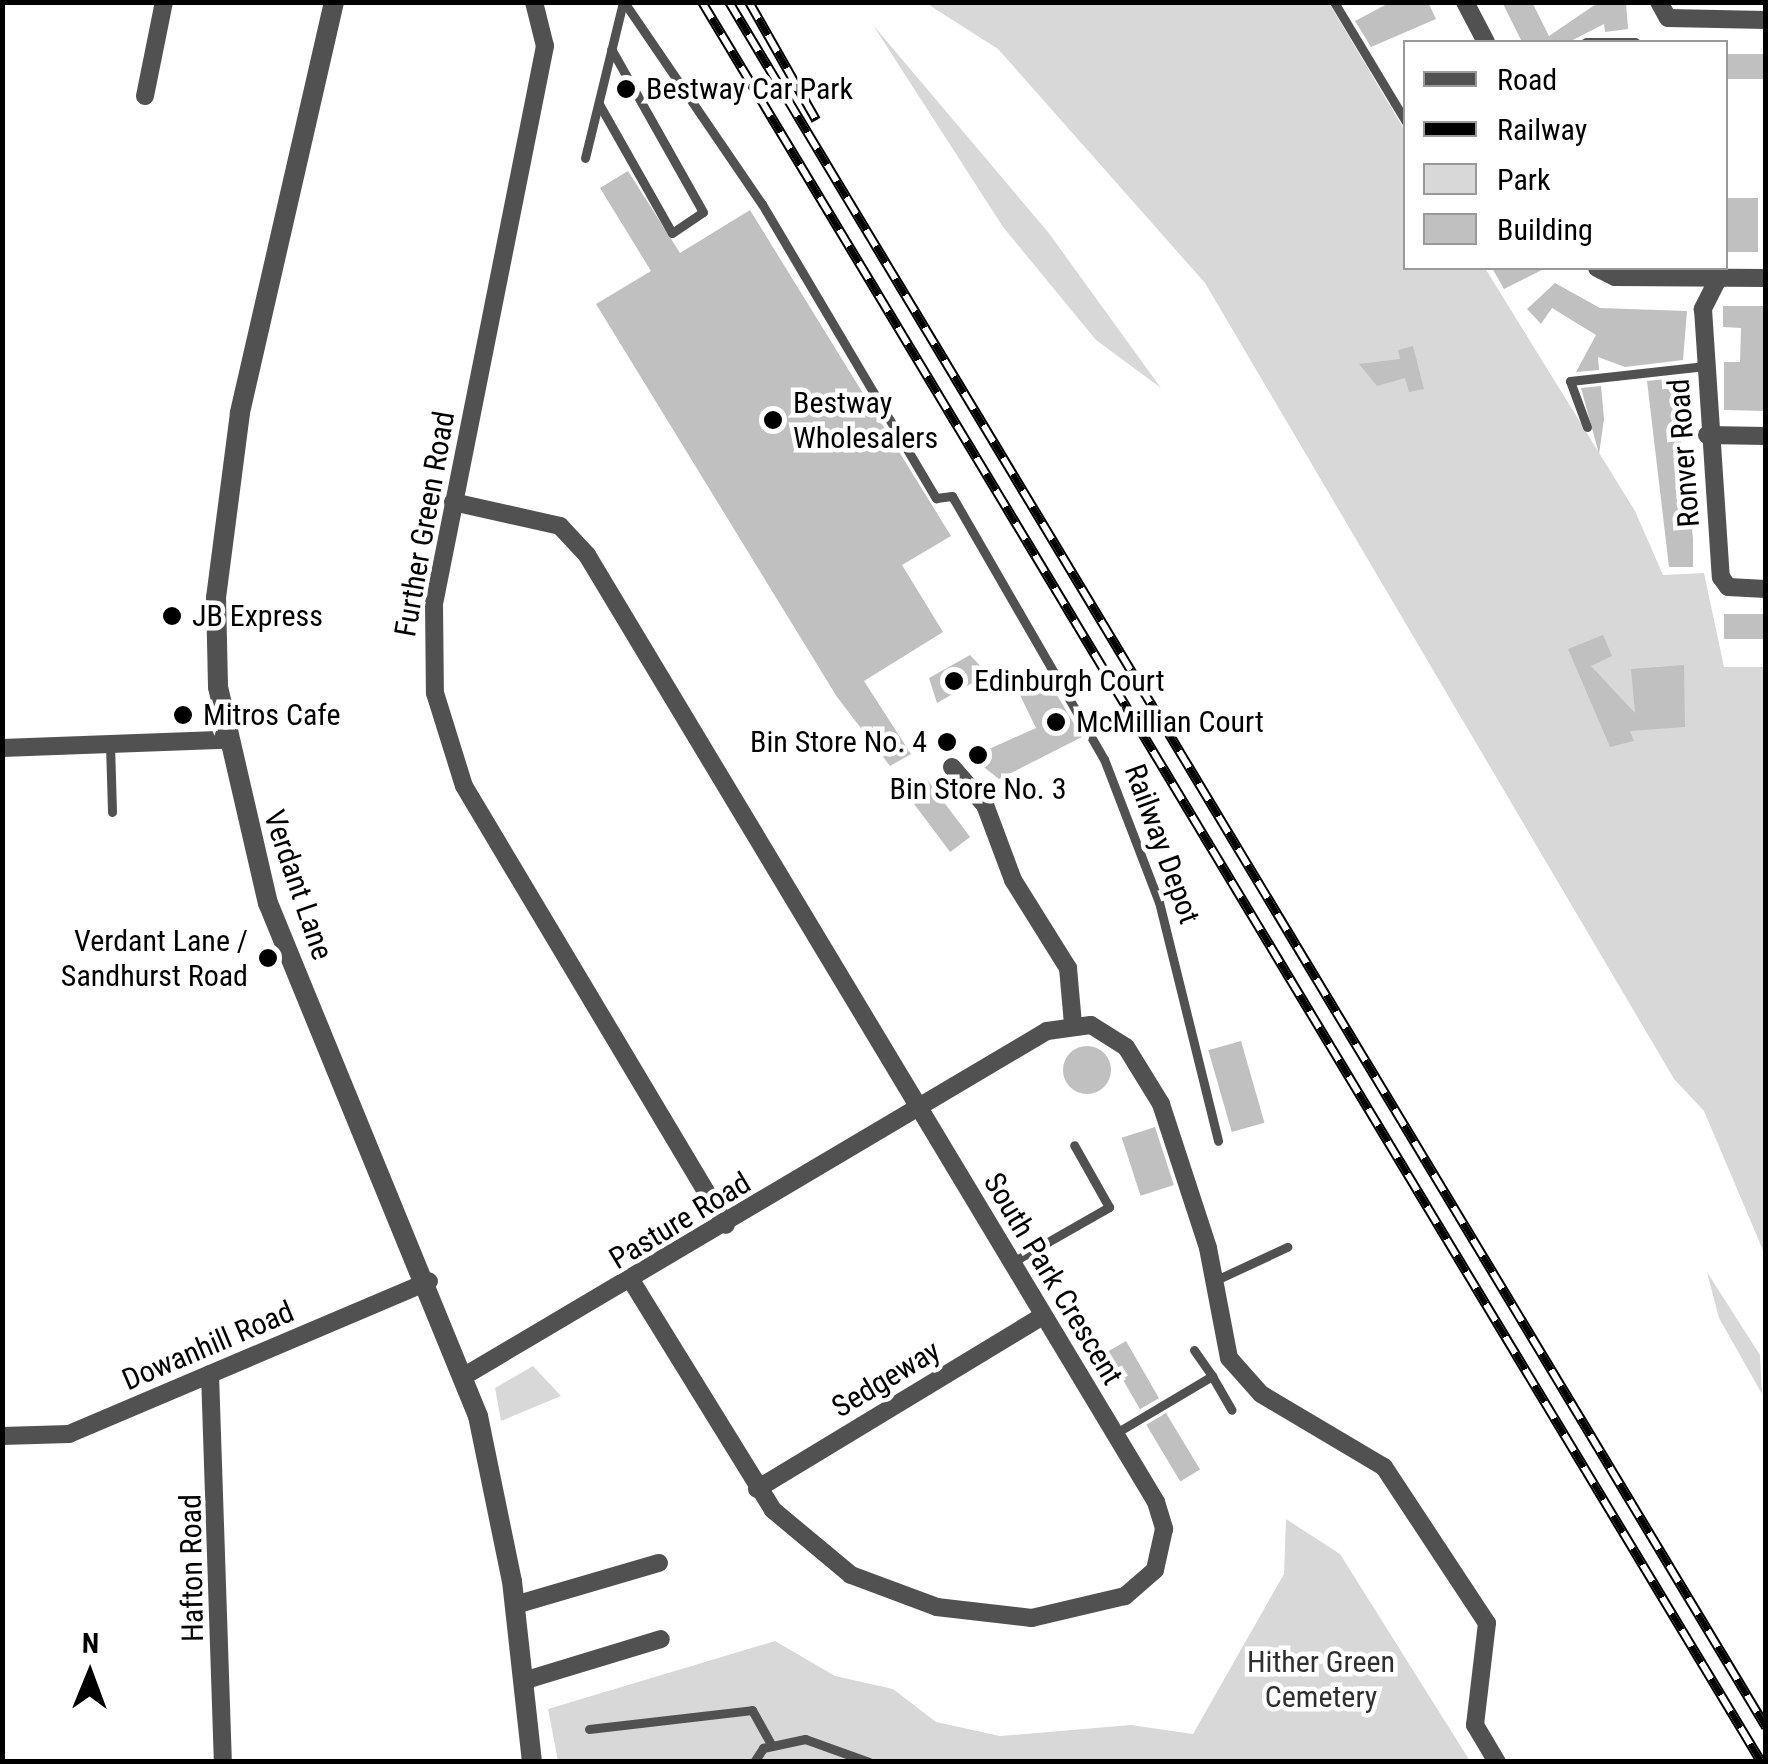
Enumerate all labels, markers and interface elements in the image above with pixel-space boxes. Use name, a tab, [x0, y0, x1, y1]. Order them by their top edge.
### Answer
legend	[1403, 40, 1728, 270]
text: Road	[1497, 62, 1557, 97]
place label: Bestway Car Park	[646, 71, 853, 107]
marker: Bestway Car Park	[615, 78, 637, 100]
text: Railway	[1497, 112, 1587, 147]
text: Park	[1497, 162, 1551, 197]
text: Building	[1497, 212, 1593, 247]
street label: Ronver Road	[1661, 378, 1707, 528]
place label: Bestway Wholesalers	[793, 385, 938, 456]
street label: Further Green Road	[387, 408, 463, 640]
marker: Bestway Wholesalers	[762, 409, 784, 431]
place label: JB Express	[192, 598, 323, 634]
marker: JB Express	[161, 605, 183, 627]
place label: Edinburgh Court	[974, 663, 1165, 699]
marker: Edinburgh Court	[943, 670, 965, 692]
place label: Mitros Cafe	[203, 697, 340, 733]
marker: Mitros Cafe	[172, 704, 194, 726]
place label: McMillian Court	[1076, 704, 1264, 740]
marker: McMillian Court	[1045, 711, 1067, 733]
place label: Bin Store No. 4	[750, 724, 927, 760]
marker: Bin Store No. 4	[936, 731, 958, 753]
marker: Bin Store No. 3	[967, 744, 989, 766]
street label: Railway Depot	[1117, 759, 1207, 929]
place label: Bin Store No. 3	[890, 771, 1066, 807]
street label: Verdant Lane	[256, 805, 340, 965]
place label: Verdant Lane / Sandhurst Road	[61, 923, 248, 994]
marker: Verdant Lane / Sandhurst Road	[257, 947, 279, 969]
street label: Pasture Road	[603, 1165, 757, 1277]
street label: South Park Crescent	[976, 1167, 1130, 1391]
street label: Dowanhill Road	[117, 1294, 299, 1398]
street label: Sedgeway	[826, 1333, 946, 1425]
street label: Hafton Road	[173, 1494, 211, 1642]
north arrow	[40, 1624, 140, 1724]
text: N	[82, 1627, 99, 1660]
park label: Hither Green Cemetery	[1247, 1644, 1395, 1714]

